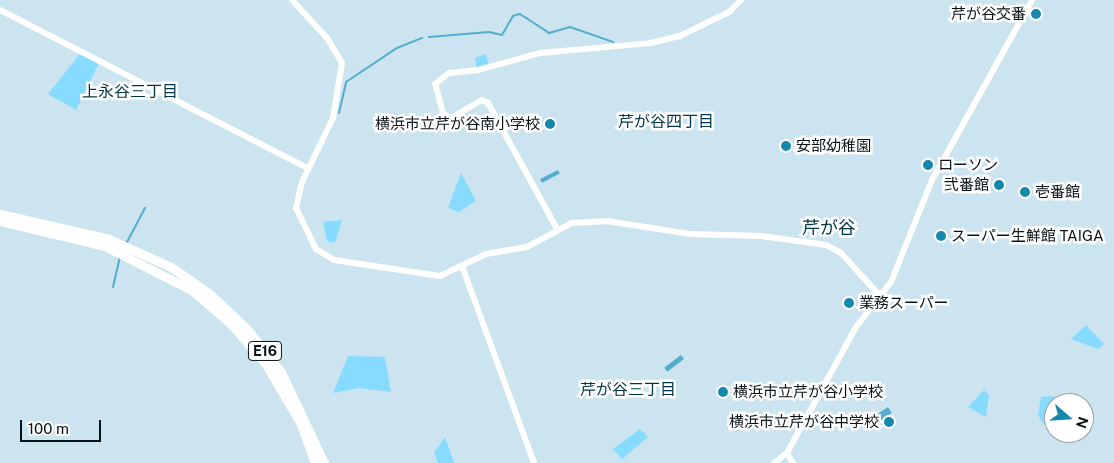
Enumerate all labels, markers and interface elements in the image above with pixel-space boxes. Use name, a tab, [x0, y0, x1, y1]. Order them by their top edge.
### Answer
place label: 芹が谷交番	[951, 5, 1026, 23]
marker: 芹が谷交番	[1030, 8, 1042, 20]
district label: 上永谷三丁目	[82, 82, 178, 102]
district label: 芹が谷四丁目	[618, 112, 714, 132]
place label: 横浜市立芹が谷南小学校	[375, 115, 540, 133]
marker: 横浜市立芹が谷南小学校	[544, 118, 556, 130]
place label: 安部幼稚園	[796, 137, 871, 155]
marker: 安部幼稚園	[780, 140, 792, 152]
place label: ローソン	[938, 156, 998, 174]
marker: ローソン	[922, 159, 934, 171]
place label: 弐番館	[944, 176, 989, 194]
marker: 弐番館	[993, 179, 1005, 191]
place label: 壱番館	[1035, 183, 1080, 201]
marker: 壱番館	[1019, 186, 1031, 198]
district label: 芹が谷	[802, 217, 856, 239]
place label: スーパー生鮮館 TAIGA	[951, 227, 1104, 245]
marker: スーパー生鮮館 TAIGA	[935, 230, 947, 242]
place label: 業務スーパー	[859, 294, 949, 312]
marker: 業務スーパー	[843, 297, 855, 309]
road number: E16	[248, 340, 282, 362]
district label: 芹が谷三丁目	[580, 380, 676, 400]
place label: 横浜市立芹が谷小学校	[733, 383, 883, 401]
marker: 横浜市立芹が谷小学校	[717, 386, 729, 398]
north arrow	[1044, 393, 1094, 443]
scale bar	[22, 410, 104, 442]
place label: 横浜市立芹が谷中学校	[729, 413, 879, 431]
text: N	[1073, 415, 1092, 430]
marker: 横浜市立芹が谷中学校	[883, 416, 895, 428]
text: 100 m	[28, 420, 69, 437]

